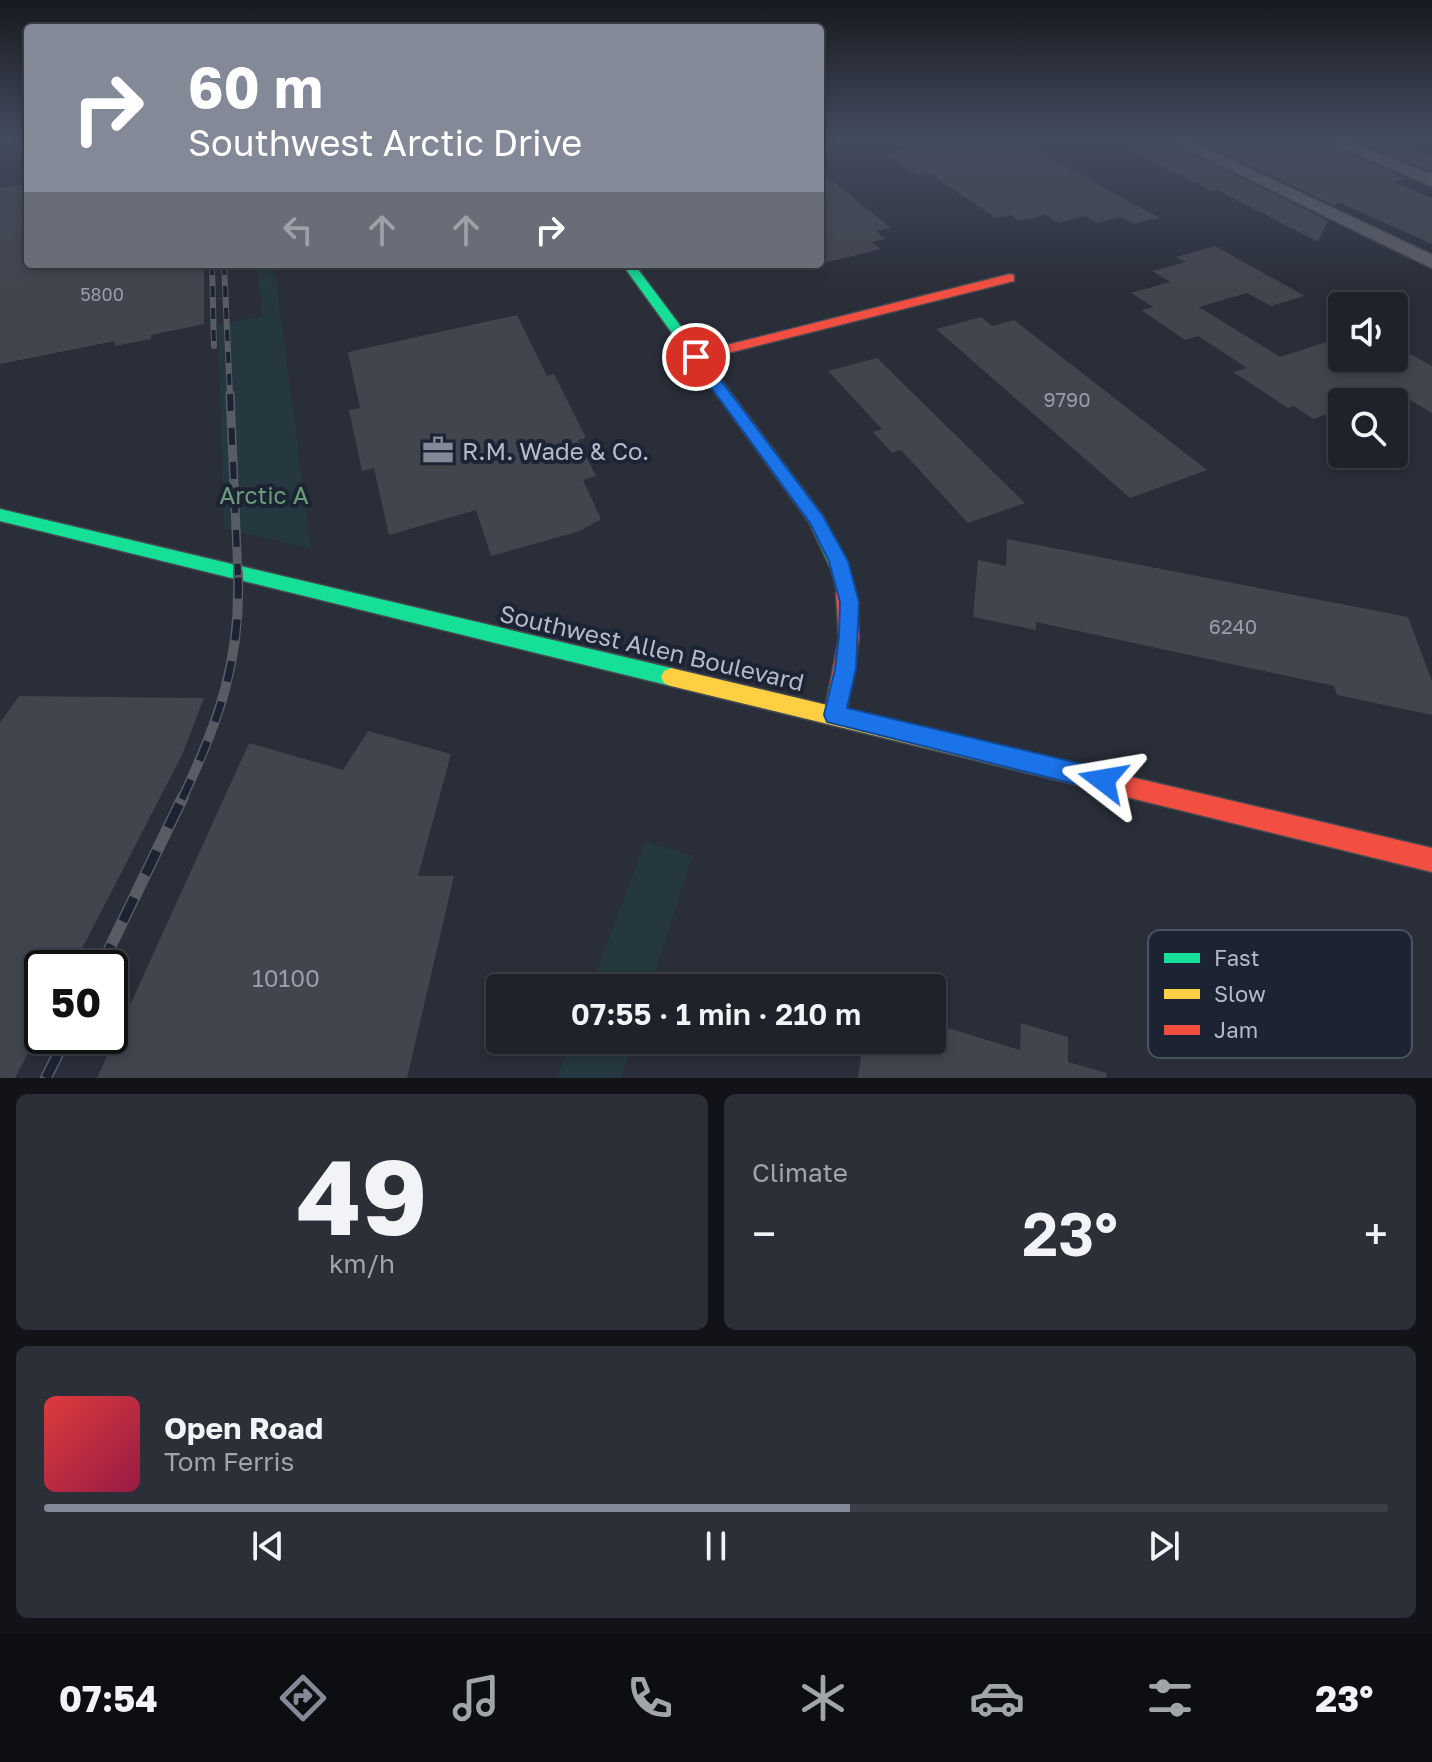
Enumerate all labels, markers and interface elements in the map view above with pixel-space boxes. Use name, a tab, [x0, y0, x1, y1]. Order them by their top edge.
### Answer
text: 60 m	[188, 53, 323, 120]
icon: right	[56, 56, 160, 160]
text: Southwest Arctic Drive	[188, 121, 582, 164]
icon: left	[276, 208, 320, 252]
icon: ahead	[360, 208, 404, 252]
icon: ahead	[444, 208, 488, 252]
icon: right	[528, 208, 572, 252]
house number: 5800	[80, 283, 124, 305]
map controls	[1328, 292, 1408, 468]
button: sound	[1328, 292, 1408, 372]
pin	[662, 323, 730, 391]
icon: arrive	[674, 335, 718, 379]
house number: 9790	[1043, 387, 1091, 411]
button: search	[1328, 388, 1408, 468]
office icon: R.M. Wade & Co.	[421, 433, 455, 467]
place label: R.M. Wade & Co.	[462, 436, 649, 465]
park label: Arctic A	[219, 480, 309, 509]
street label: Southwest Allen Boulevard	[497, 598, 807, 696]
house number: 6240	[1209, 614, 1257, 638]
position arrow	[1061, 738, 1145, 822]
legend	[1148, 930, 1412, 1058]
text: Fast	[1214, 944, 1260, 971]
speed limit sign: 50	[24, 950, 128, 1054]
house number: 10100	[252, 963, 320, 992]
text: Slow	[1214, 980, 1266, 1007]
text: 07:55 · 1 min · 210 m	[571, 996, 861, 1032]
text: Jam	[1214, 1016, 1258, 1043]
text: 49	[296, 1133, 428, 1258]
text: Climate	[752, 1157, 848, 1188]
text: 23°	[1022, 1197, 1118, 1269]
text: −	[752, 1207, 776, 1260]
text: +	[1364, 1207, 1388, 1260]
text: km/h	[329, 1248, 395, 1279]
text: Open Road	[164, 1410, 323, 1446]
text: Tom Ferris	[164, 1446, 294, 1477]
icon: previous	[246, 1524, 290, 1568]
icon: pause	[694, 1524, 738, 1568]
icon: next	[1142, 1524, 1186, 1568]
icon: directions	[275, 1670, 331, 1726]
icon: music	[448, 1670, 504, 1726]
icon: phone	[622, 1670, 678, 1726]
icon: climate	[795, 1670, 851, 1726]
icon: car	[969, 1670, 1025, 1726]
icon: filters	[1142, 1670, 1198, 1726]
text: 07:54	[59, 1677, 158, 1720]
text: 23°	[1315, 1677, 1373, 1720]

